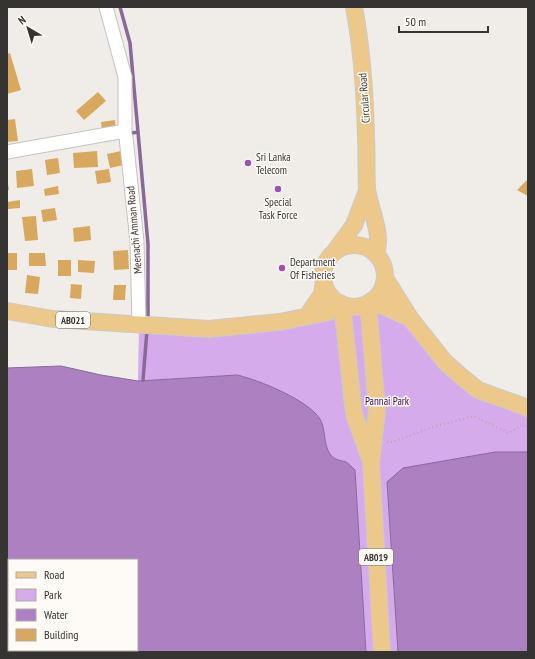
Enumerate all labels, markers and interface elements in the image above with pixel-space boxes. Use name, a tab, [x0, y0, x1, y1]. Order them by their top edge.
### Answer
north arrow	[8, 8, 48, 48]
scale bar	[399, 8, 488, 34]
text: N	[15, 13, 29, 27]
text: 50 m	[405, 14, 426, 29]
street label: Circular Road	[355, 72, 373, 124]
place label: Sri Lanka Telecom	[256, 150, 291, 177]
marker: Sri Lanka Telecom	[243, 158, 253, 168]
marker: Special Task Force	[273, 184, 283, 194]
street label: Meenachi Amman Road	[123, 185, 145, 275]
place label: Special Task Force	[258, 195, 298, 222]
place label: Department Of Fisheries	[290, 255, 335, 282]
marker: Department Of Fisheries	[277, 263, 287, 273]
road number: AB021	[56, 312, 90, 328]
park label: Pannai Park	[365, 394, 410, 408]
road number: AB019	[359, 549, 393, 565]
legend	[8, 559, 138, 651]
text: Road	[44, 567, 64, 582]
text: Park	[44, 587, 62, 602]
text: Water	[44, 607, 69, 622]
text: Building	[44, 627, 79, 642]

